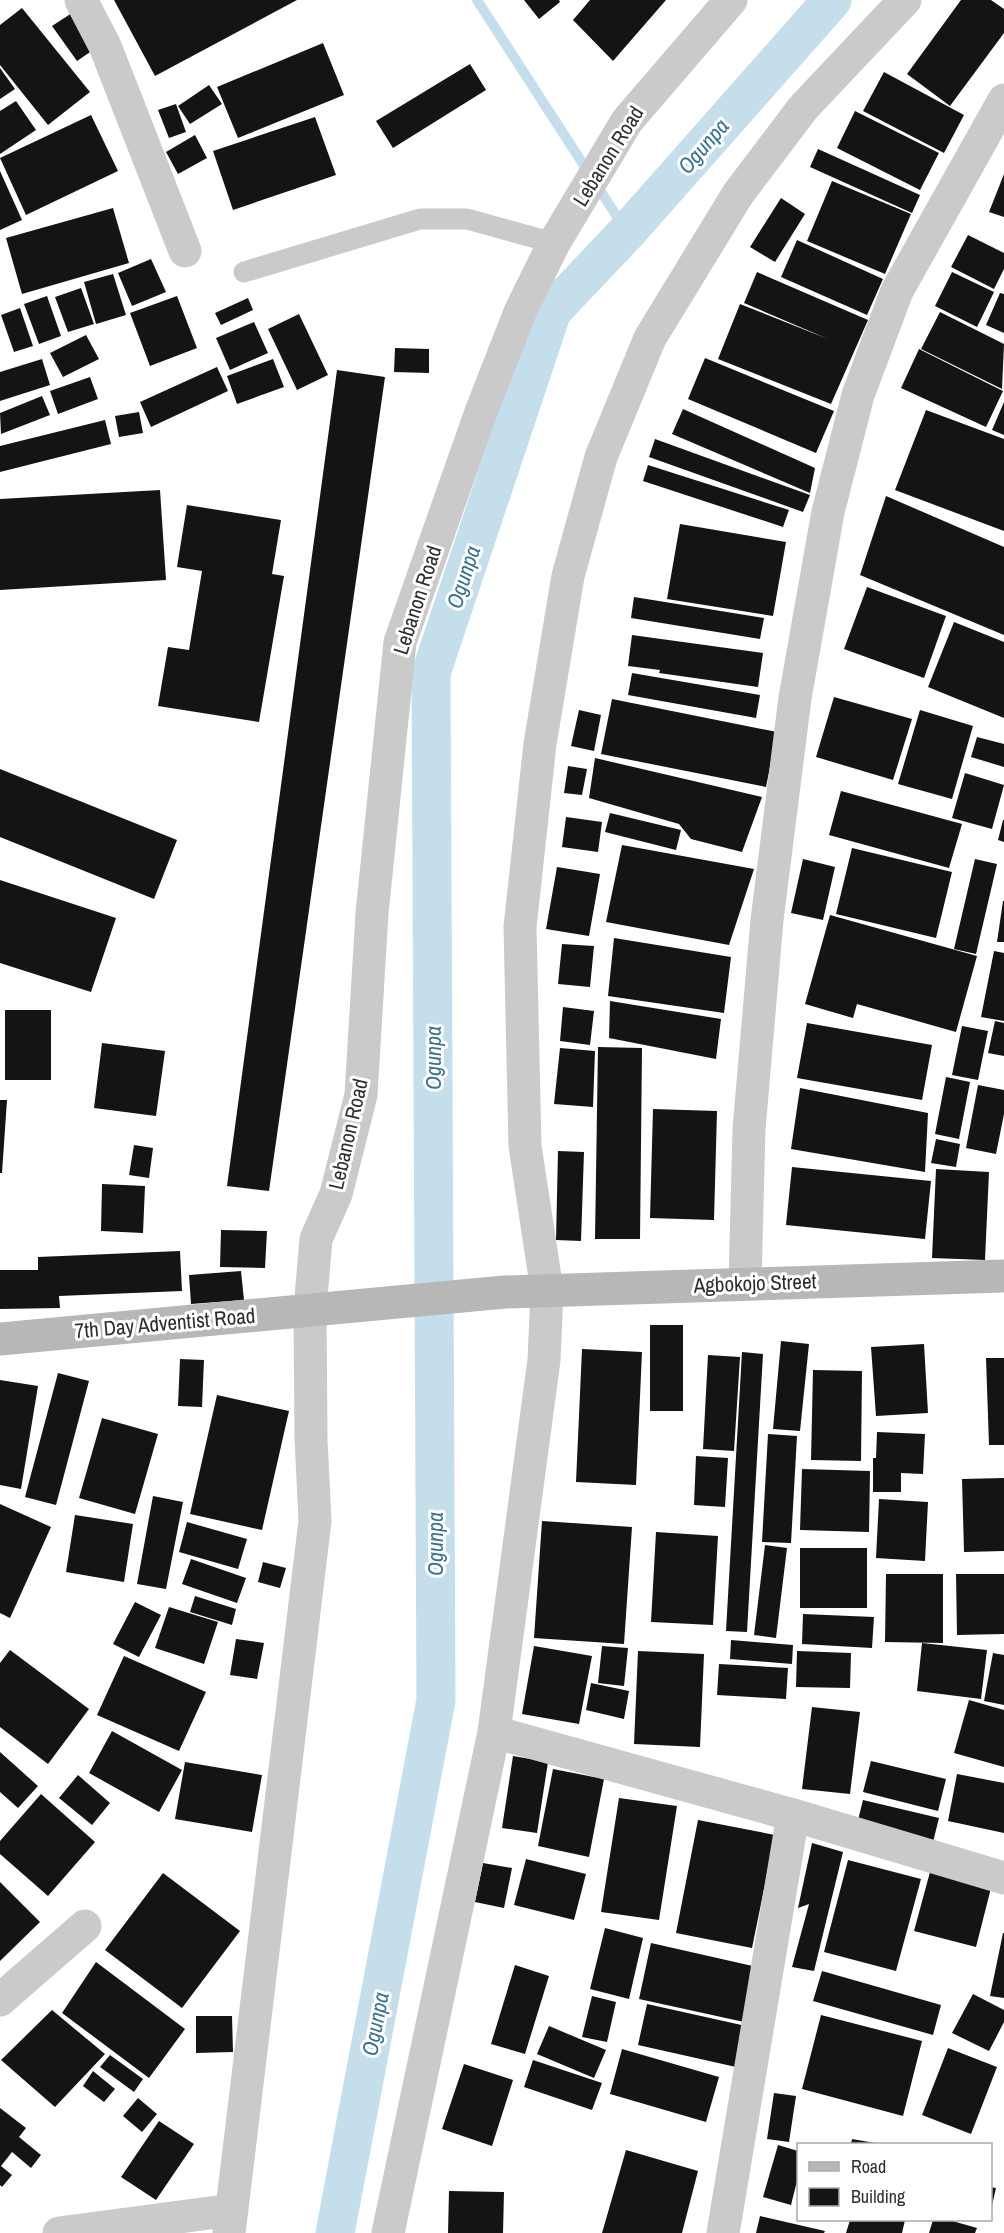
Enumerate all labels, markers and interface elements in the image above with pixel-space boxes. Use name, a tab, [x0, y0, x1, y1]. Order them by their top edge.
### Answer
street label: Lebanon Road	[566, 100, 650, 212]
water label: Ogunpa	[671, 112, 735, 180]
street label: Lebanon Road	[386, 542, 448, 658]
water label: Ogunpa	[439, 542, 487, 612]
water label: Ogunpa	[418, 1026, 448, 1090]
street label: Lebanon Road	[321, 1076, 375, 1192]
street label: Agbokojo Street	[692, 1266, 817, 1300]
street label: 7th Day Adventist Road	[74, 1301, 256, 1345]
water label: Ogunpa	[420, 1512, 450, 1576]
water label: Ogunpa	[354, 1990, 396, 2058]
legend	[797, 2143, 992, 2221]
text: Road	[851, 2154, 886, 2179]
text: Building	[851, 2184, 906, 2209]

